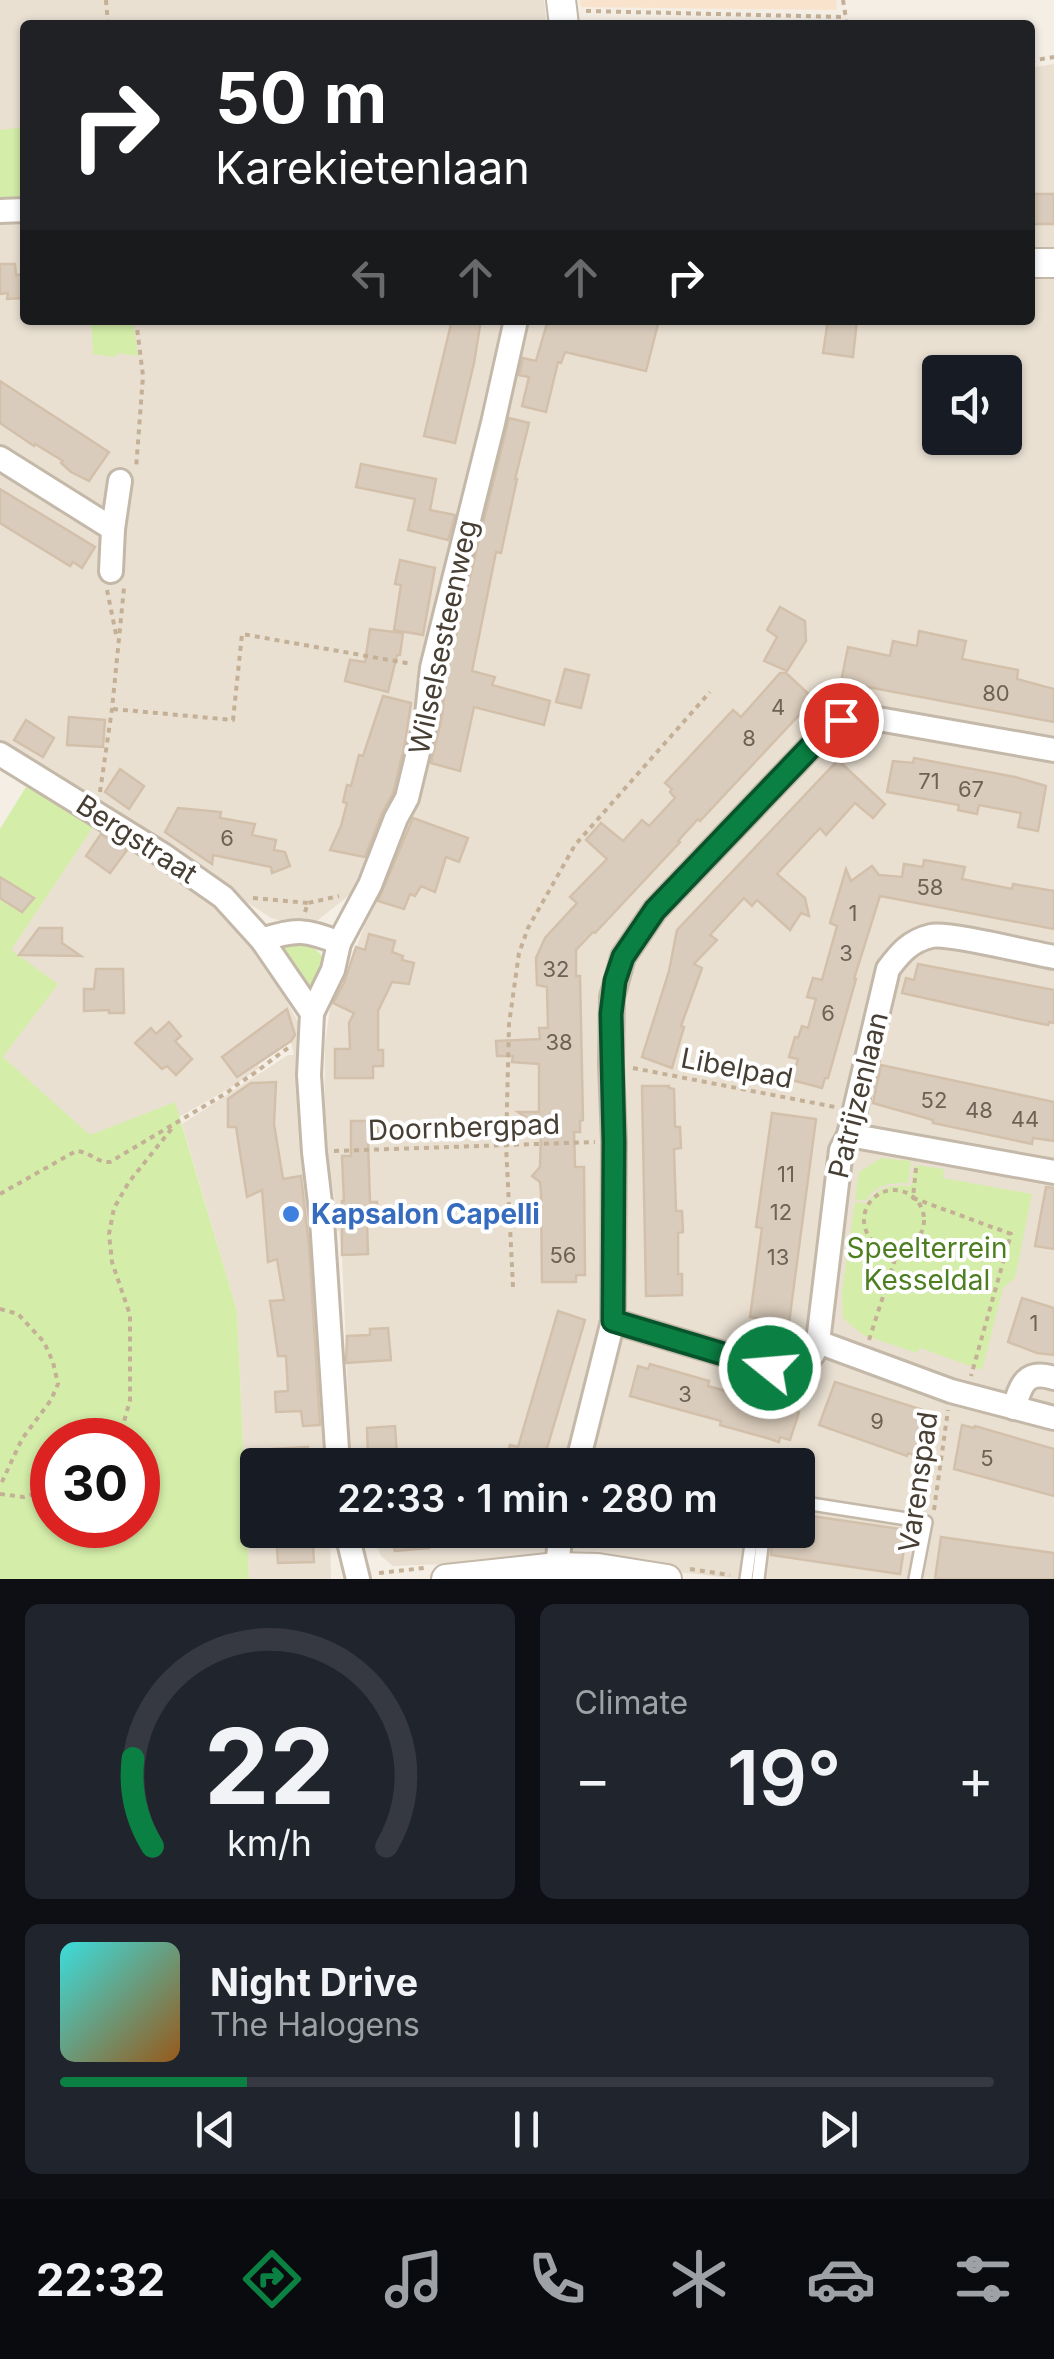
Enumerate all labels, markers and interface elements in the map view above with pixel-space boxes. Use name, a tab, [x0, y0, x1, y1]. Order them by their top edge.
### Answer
text: 50 m	[215, 55, 387, 140]
icon: right	[50, 60, 180, 190]
text: Karekietenlaan	[215, 140, 530, 195]
icon: left	[343, 250, 398, 305]
icon: ahead	[448, 250, 503, 305]
icon: ahead	[553, 250, 608, 305]
icon: right	[658, 250, 713, 305]
map controls	[922, 355, 1022, 455]
button: sound	[922, 355, 1022, 455]
street label: Wilselsesteenweg	[402, 517, 484, 757]
pin	[799, 678, 884, 763]
house number: 80	[982, 680, 1010, 706]
icon: arrive	[814, 693, 869, 748]
house number: 4	[771, 694, 785, 720]
house number: 8	[742, 725, 756, 751]
house number: 71	[918, 768, 940, 794]
house number: 67	[958, 776, 984, 802]
street label: Bergstraat	[70, 787, 204, 891]
house number: 6	[220, 825, 234, 851]
house number: 58	[917, 874, 943, 900]
house number: 1	[849, 900, 857, 926]
house number: 3	[839, 940, 853, 966]
house number: 32	[542, 956, 570, 982]
house number: 6	[821, 1000, 835, 1026]
street label: Patrijzenlaan	[821, 1008, 895, 1182]
house number: 38	[545, 1029, 573, 1055]
street label: Libelpad	[678, 1041, 796, 1095]
house number: 52	[921, 1087, 947, 1113]
house number: 48	[965, 1097, 993, 1123]
house number: 44	[1011, 1106, 1039, 1132]
street label: Doornbergpad	[367, 1107, 561, 1147]
house number: 11	[777, 1161, 795, 1187]
place label: Kapsalon Capelli	[311, 1197, 540, 1231]
house number: 12	[770, 1199, 792, 1225]
marker: Kapsalon Capelli	[280, 1203, 302, 1225]
park label: Speelterrein Kesseldal	[847, 1231, 1007, 1297]
house number: 56	[549, 1242, 577, 1268]
house number: 13	[767, 1244, 789, 1270]
house number: 1	[1030, 1310, 1038, 1336]
position arrow	[718, 1316, 822, 1420]
house number: 3	[678, 1381, 692, 1407]
house number: 9	[870, 1408, 884, 1434]
street label: Varenspad	[891, 1410, 945, 1554]
speed limit sign: 30	[30, 1418, 160, 1548]
house number: 5	[980, 1445, 994, 1471]
text: 22:33 · 1 min · 280 m	[337, 1475, 718, 1521]
text: Climate	[575, 1683, 688, 1722]
text: 22	[204, 1703, 335, 1829]
text: 19°	[727, 1732, 841, 1823]
text: −	[575, 1746, 611, 1812]
text: +	[958, 1746, 994, 1812]
text: km/h	[227, 1821, 312, 1865]
text: Night Drive	[210, 1959, 418, 2005]
text: The Halogens	[210, 2005, 420, 2044]
icon: previous	[188, 2102, 243, 2157]
icon: pause	[499, 2102, 554, 2157]
icon: next	[811, 2102, 866, 2157]
icon: directions	[237, 2244, 307, 2314]
icon: music	[379, 2244, 449, 2314]
icon: phone	[522, 2244, 592, 2314]
icon: climate	[664, 2244, 734, 2314]
icon: car	[806, 2244, 876, 2314]
icon: filters	[948, 2244, 1018, 2314]
text: 22:32	[36, 2252, 165, 2307]

